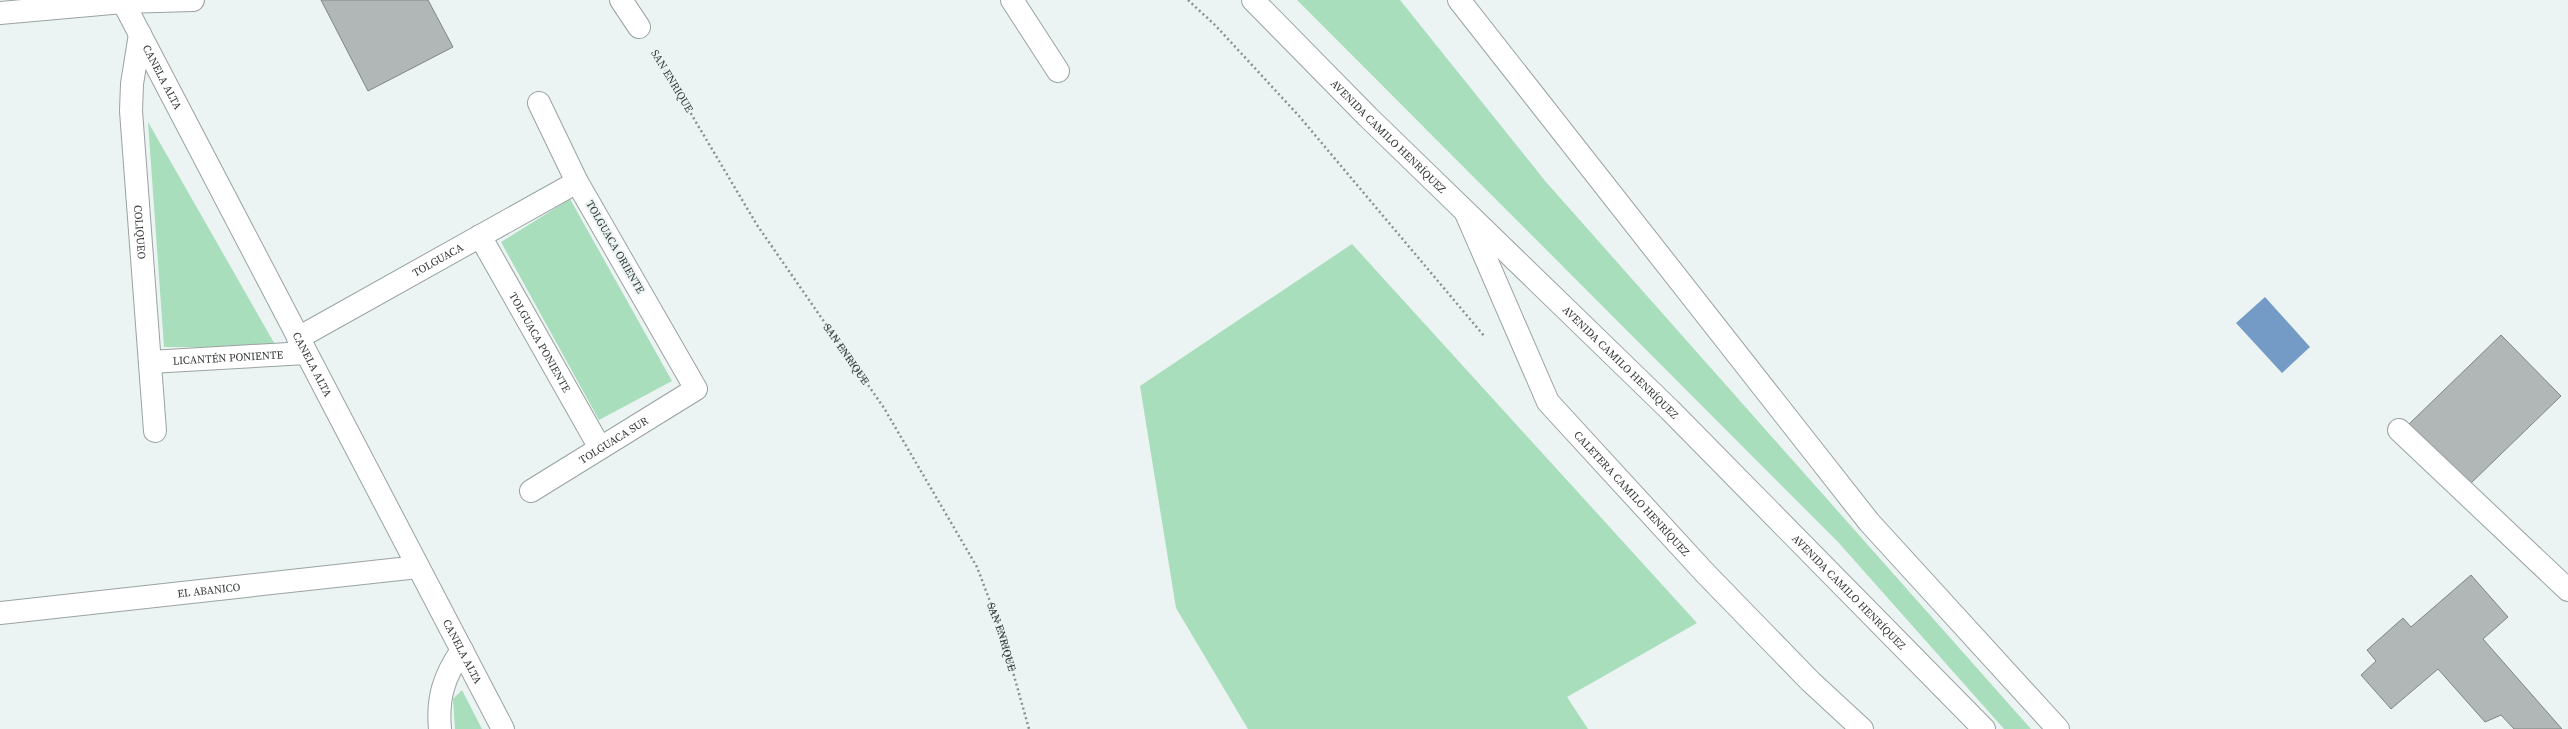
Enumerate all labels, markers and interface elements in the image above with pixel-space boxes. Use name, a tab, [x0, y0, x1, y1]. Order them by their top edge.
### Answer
street label: CANELA ALTA	[139, 42, 186, 113]
street label: SAN ENRIQUE	[647, 47, 697, 116]
street label: AVENIDA CAMILO HENRÍQUEZ	[1327, 76, 1449, 196]
street label: TOLGUACA ORIENTE	[582, 198, 648, 297]
street label: COLIQUEO	[131, 204, 150, 260]
street label: TOLGUACA	[410, 239, 466, 280]
street label: TOLGUACA PONIENTE	[506, 289, 575, 395]
street label: AVENIDA CAMILO HENRÍQUEZ	[1559, 302, 1682, 422]
street label: SAN ENRIQUE	[820, 321, 873, 388]
street label: CANELA ALTA	[289, 329, 336, 400]
street label: LICANTÉN PONIENTE	[172, 347, 284, 368]
street label: TOLGUACA SUR	[576, 413, 651, 467]
street label: CALETERA CAMILO HENRÍQUEZ	[1571, 428, 1693, 559]
street label: AVENIDA CAMILO HENRÍQUEZ	[1789, 531, 1909, 653]
street label: EL ABANICO	[176, 579, 241, 601]
street label: SAN ENRIQUE	[984, 600, 1020, 673]
street label: CANELA ALTA	[439, 616, 486, 687]

